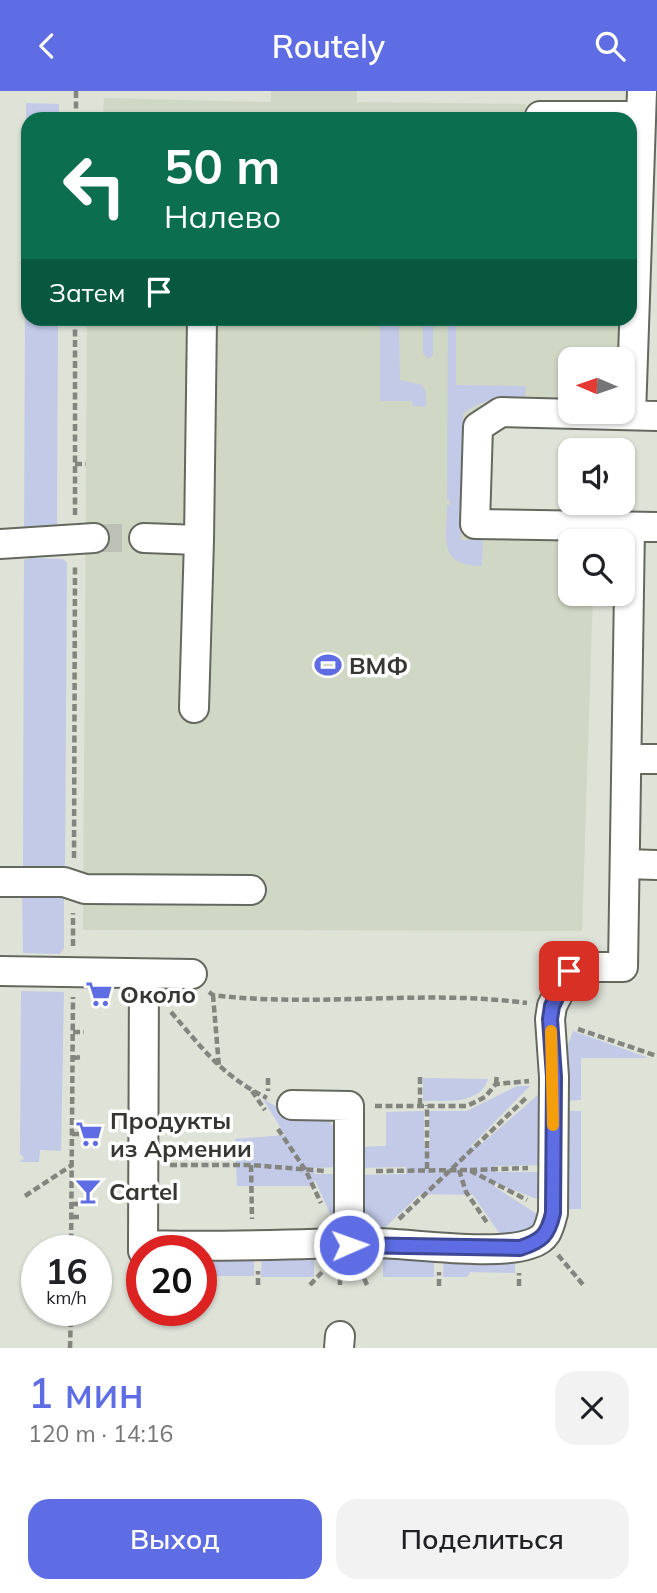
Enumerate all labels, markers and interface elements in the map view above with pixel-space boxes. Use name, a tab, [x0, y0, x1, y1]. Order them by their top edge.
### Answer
text: Routely	[272, 26, 385, 66]
icon: back	[28, 27, 66, 65]
icon: search	[591, 27, 629, 65]
text: 50 m	[164, 135, 280, 196]
icon: left	[49, 140, 140, 231]
text: Налево	[164, 196, 281, 236]
icon: arrive	[140, 273, 178, 311]
text: Затем	[49, 276, 126, 309]
north arrow	[558, 347, 635, 423]
map controls	[558, 347, 635, 606]
button: sound	[558, 438, 635, 515]
button: search	[558, 529, 635, 606]
sports icon: ВМФ	[313, 650, 343, 680]
place label: ВМФ	[349, 650, 408, 680]
pin	[539, 941, 599, 1001]
icon: arrive	[550, 952, 588, 990]
supermarket icon: Около	[84, 979, 114, 1009]
place label: Около	[120, 979, 196, 1009]
place label: Продукты из Армении	[110, 1105, 252, 1163]
supermarket icon: Продукты из Армении	[74, 1119, 104, 1149]
bar icon: Cartel	[73, 1176, 103, 1206]
place label: Cartel	[109, 1176, 178, 1206]
position arrow	[312, 1208, 386, 1282]
speed limit sign: 20	[126, 1235, 217, 1326]
text: 16	[45, 1249, 88, 1293]
text: km/h	[46, 1286, 87, 1309]
text: 1 мин	[28, 1366, 144, 1419]
button: close	[555, 1371, 629, 1445]
text: 120 m · 14:16	[28, 1419, 173, 1448]
button: Выход	[28, 1499, 322, 1579]
button: Поделиться	[336, 1499, 629, 1579]

